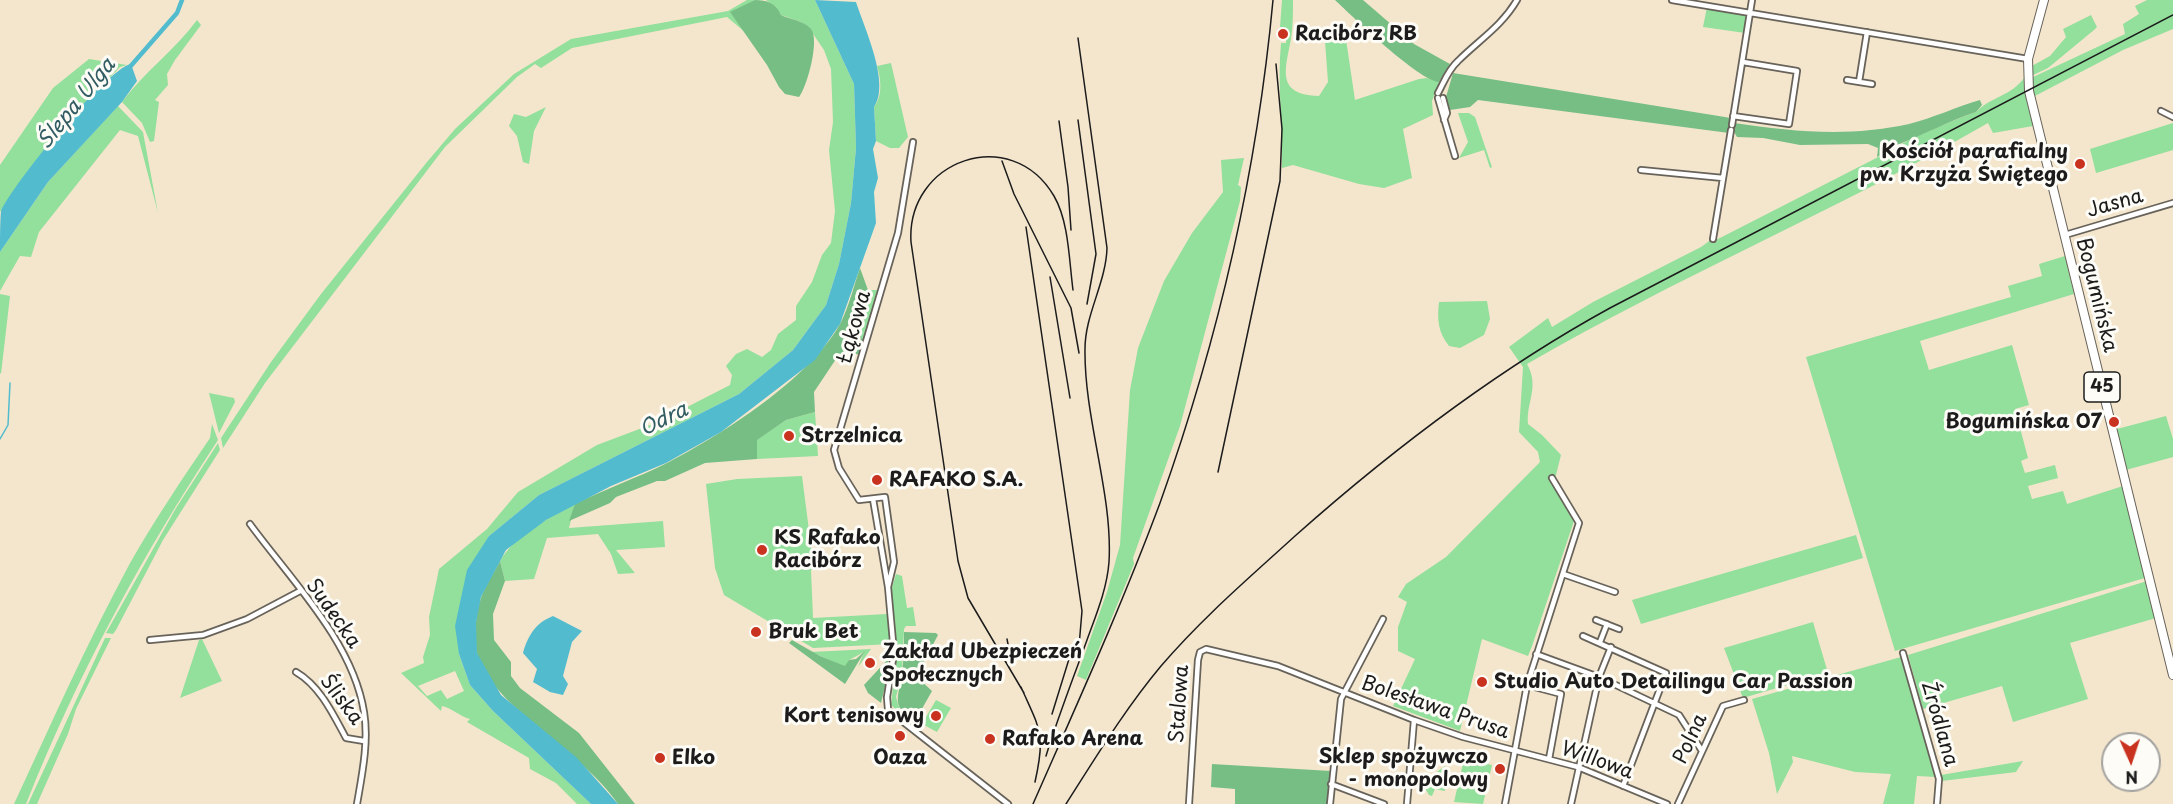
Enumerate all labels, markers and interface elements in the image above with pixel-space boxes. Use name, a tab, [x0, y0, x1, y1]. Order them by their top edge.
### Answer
place label: Racibórz RB	[1295, 22, 1417, 46]
marker: Racibórz RB	[1276, 27, 1290, 41]
water label: Ślepa Ulga	[33, 54, 121, 154]
place label: Kościół parafialny pw. Krzyża Świętego	[1860, 140, 2068, 187]
marker: Kościół parafialny pw. Krzyża Świętego	[2073, 157, 2087, 171]
street label: Jasna	[2084, 185, 2146, 223]
street label: Bogumińska	[2070, 235, 2122, 355]
street label: Łąkowa	[833, 288, 877, 366]
road number: 45	[2084, 372, 2120, 402]
water label: Odra	[636, 398, 692, 442]
place label: Bogumińska 07	[1945, 410, 2102, 434]
marker: Bogumińska 07	[2107, 415, 2121, 429]
place label: Strzelnica	[801, 424, 903, 448]
marker: Strzelnica	[782, 429, 796, 443]
place label: RAFAKO S.A.	[889, 468, 1023, 492]
marker: RAFAKO S.A.	[870, 473, 884, 487]
place label: KS Rafako Racibórz	[774, 526, 881, 573]
marker: KS Rafako Racibórz	[755, 543, 769, 557]
street label: Sudecka	[300, 575, 366, 653]
place label: Bruk Bet	[768, 620, 858, 644]
marker: Bruk Bet	[749, 625, 763, 639]
place label: Zakład Ubezpieczeń Społecznych	[882, 640, 1082, 687]
marker: Zakład Ubezpieczeń Społecznych	[863, 656, 877, 670]
street label: Stalowa	[1165, 664, 1195, 744]
street label: Śliska	[314, 670, 368, 730]
place label: Studio Auto Detailingu Car Passion	[1494, 670, 1853, 694]
street label: Bolesława Prusa	[1358, 671, 1512, 745]
marker: Studio Auto Detailingu Car Passion	[1475, 675, 1489, 689]
street label: Źródlana	[1915, 679, 1963, 769]
place label: Kort tenisowy	[784, 704, 924, 728]
marker: Kort tenisowy	[929, 709, 943, 723]
street label: Polna	[1669, 710, 1713, 768]
place label: Rafako Arena	[1002, 727, 1143, 751]
marker: Oaza	[893, 729, 907, 743]
marker: Rafako Arena	[983, 732, 997, 746]
north arrow	[2101, 732, 2161, 792]
street label: Willowa	[1558, 737, 1636, 785]
place label: Sklep spożywczo - monopolowy	[1319, 745, 1488, 792]
place label: Elko	[672, 746, 715, 770]
place label: Oaza	[873, 746, 927, 770]
marker: Elko	[653, 751, 667, 765]
marker: Sklep spożywczo - monopolowy	[1493, 762, 1507, 776]
text: N	[2125, 766, 2139, 790]

